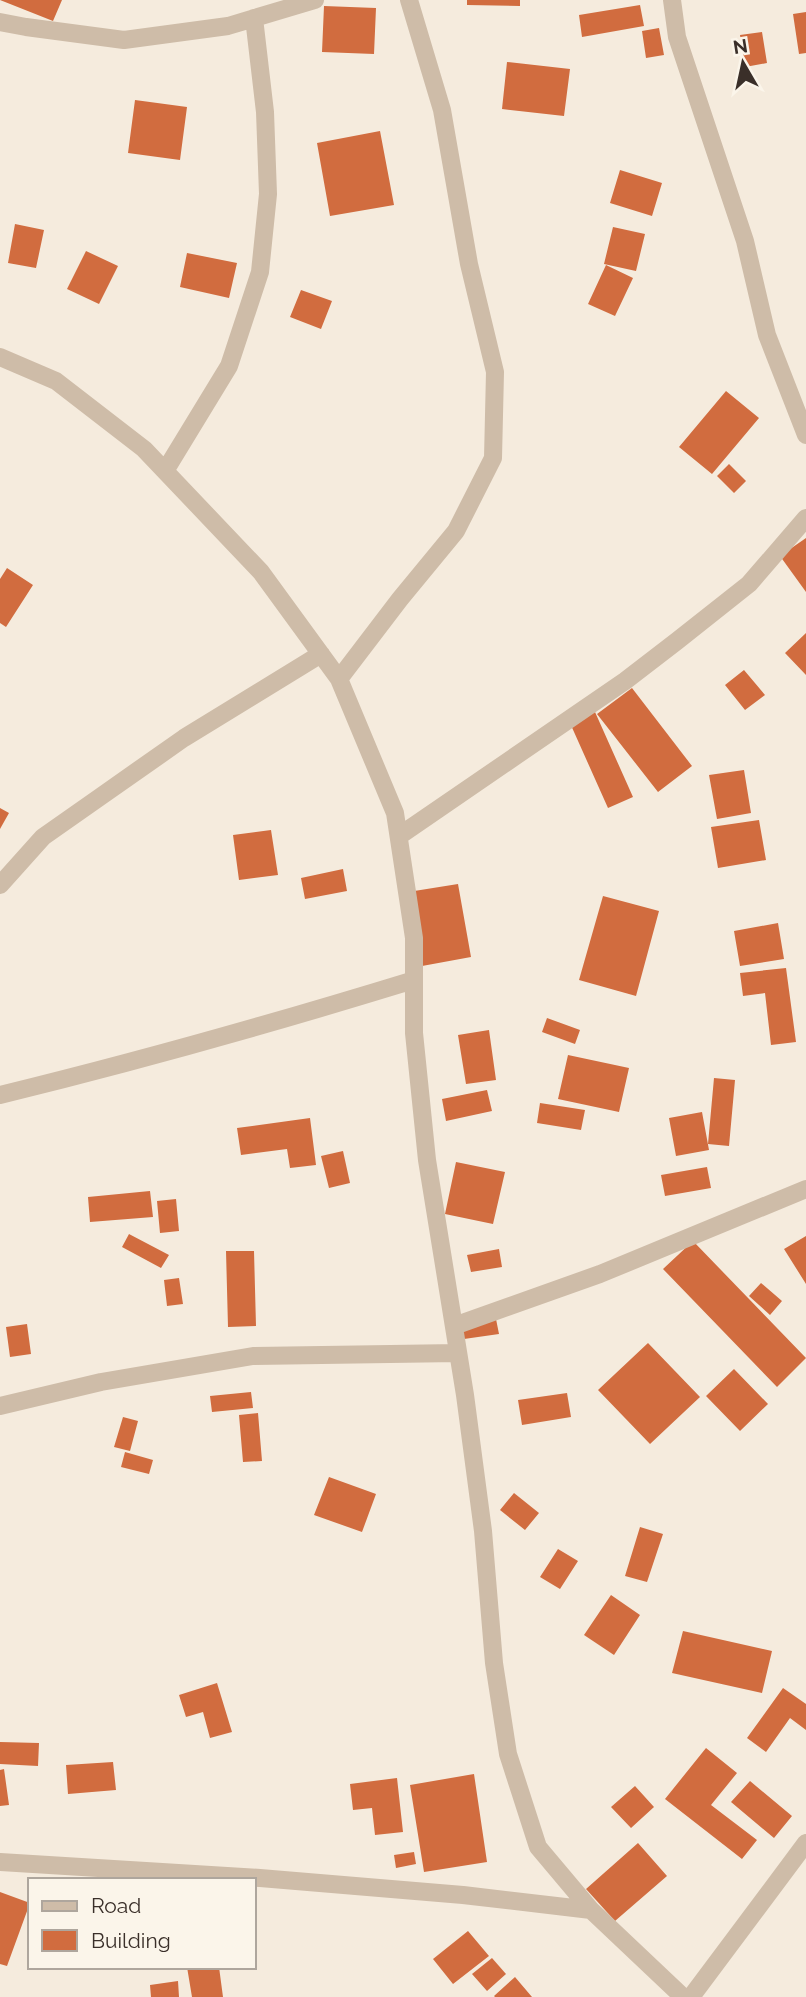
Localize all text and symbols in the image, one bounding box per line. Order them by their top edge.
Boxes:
north arrow [708,28,778,98]
text: N [731,34,749,58]
legend [28,1878,256,1969]
text: Road [91,1893,141,1918]
text: Building [91,1928,171,1953]

